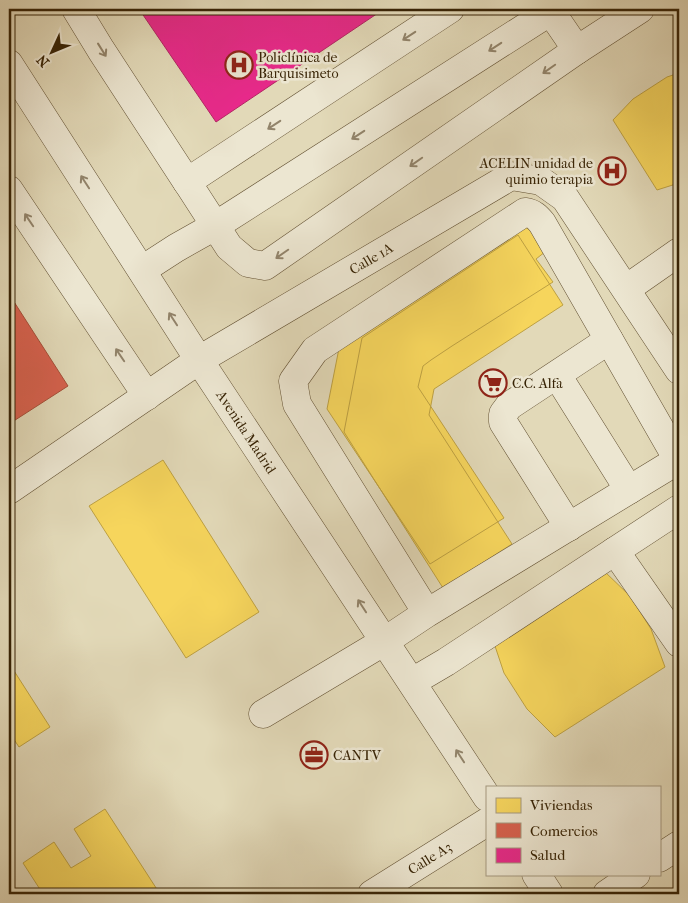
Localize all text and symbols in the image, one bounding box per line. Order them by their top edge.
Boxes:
north arrow [28,28,78,78]
one-way arrow [403,31,417,41]
one-way arrow [489,42,503,52]
one-way arrow [97,43,107,57]
place label: Policlínica de Barquisimeto [258,49,339,82]
hospital icon: Policlínica de Barquisimeto [224,50,254,80]
text: N [33,51,53,70]
one-way arrow [543,64,557,74]
one-way arrow [267,120,281,130]
one-way arrow [352,130,366,140]
place label: ACELIN unidad de quimio terapia [478,155,594,188]
hospital icon: ACELIN unidad de quimio terapia [597,156,627,186]
one-way arrow [409,157,423,167]
one-way arrow [80,175,90,189]
one-way arrow [24,214,34,228]
street label: Calle 1A [347,239,397,278]
one-way arrow [275,249,289,259]
one-way arrow [168,312,178,326]
one-way arrow [115,349,125,363]
supermarket icon: C.C. Alfa [478,368,508,398]
place label: C.C. Alfa [512,375,563,392]
street label: Avenida Madrid [212,387,280,478]
one-way arrow [357,599,367,613]
office icon: CANTV [299,740,329,770]
place label: CANTV [333,747,382,764]
one-way arrow [455,750,465,764]
legend [486,786,660,876]
text: Viviendas [529,796,593,814]
text: Comercios [530,822,598,840]
street label: Calle A3 [405,838,455,878]
text: Salud [530,846,566,864]

